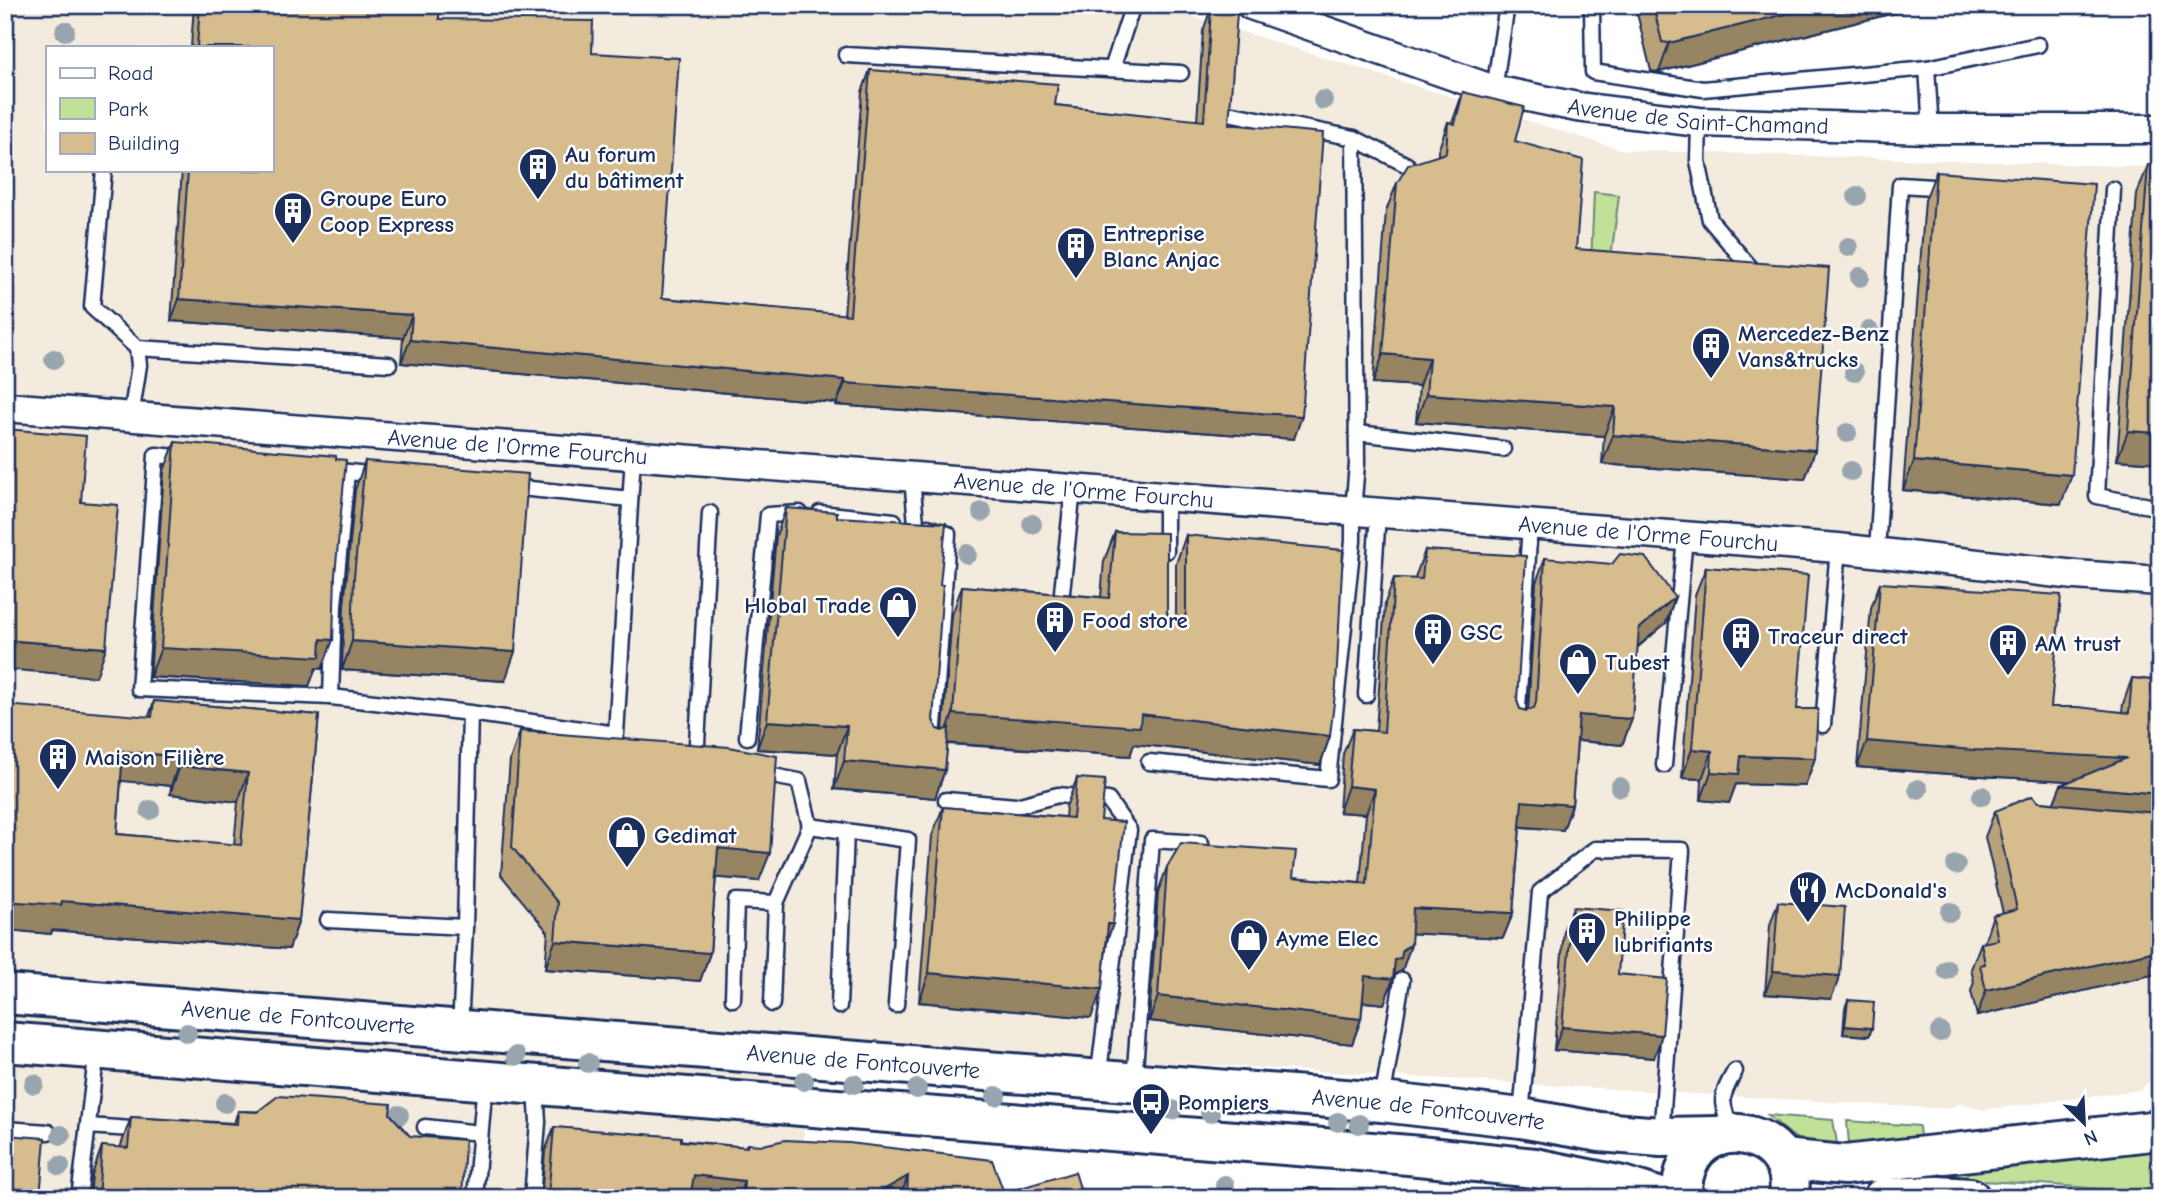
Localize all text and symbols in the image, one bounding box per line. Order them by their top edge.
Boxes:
legend [46,46,273,172]
text: Road [108,61,153,85]
street label: Avenue de Saint-Chamand [1565,92,1829,140]
text: Park [108,97,148,121]
text: Building [108,131,180,155]
place label: Au forum du bâtiment [565,141,684,194]
building icon: Au forum du bâtiment [517,146,559,201]
place label: Groupe Euro Coop Express [320,185,454,238]
building icon: Groupe Euro Coop Express [272,190,314,245]
place label: Entreprise Blanc Anjac [1103,220,1220,273]
building icon: Entreprise Blanc Anjac [1055,225,1097,280]
place label: Mercedez-Benz Vans&trucks [1738,320,1889,373]
building icon: Mercedez-Benz Vans&trucks [1690,325,1732,380]
street label: Avenue de l'Orme Fourchu [387,423,648,470]
street label: Avenue de l'Orme Fourchu [953,467,1215,514]
street label: Avenue de l'Orme Fourchu [1517,510,1779,557]
shop icon: Hlobal Trade [877,584,919,639]
place label: Hlobal Trade [744,592,871,619]
building icon: Food store [1034,599,1076,654]
place label: Food store [1082,607,1188,634]
building icon: GSC [1412,611,1454,666]
building icon: Traceur direct [1720,615,1762,670]
place label: GSC [1460,619,1503,646]
building icon: AM trust [1987,622,2029,677]
place label: Traceur direct [1768,623,1908,650]
place label: AM trust [2035,630,2121,657]
shop icon: Tubest [1557,641,1599,696]
place label: Tubest [1605,649,1670,676]
building icon: Maison Filière [37,736,79,791]
place label: Maison Filière [85,744,224,771]
shop icon: Gedimat [606,814,648,869]
place label: Gedimat [654,822,737,849]
restaurant icon: McDonald's [1787,869,1829,924]
place label: McDonald's [1835,877,1947,904]
place label: Philippe lubrifiants [1614,905,1713,958]
building icon: Philippe lubrifiants [1566,910,1608,965]
shop icon: Ayme Elec [1228,917,1270,972]
place label: Ayme Elec [1276,925,1378,952]
street label: Avenue de Fontcouverte [180,995,416,1040]
street label: Avenue de Fontcouverte [745,1039,981,1084]
bus stop icon: Pompiers [1130,1081,1172,1136]
street label: Avenue de Fontcouverte [1311,1084,1547,1136]
north arrow [2050,1088,2120,1158]
place label: Pompiers [1178,1089,1269,1116]
text: N [2080,1125,2101,1150]

